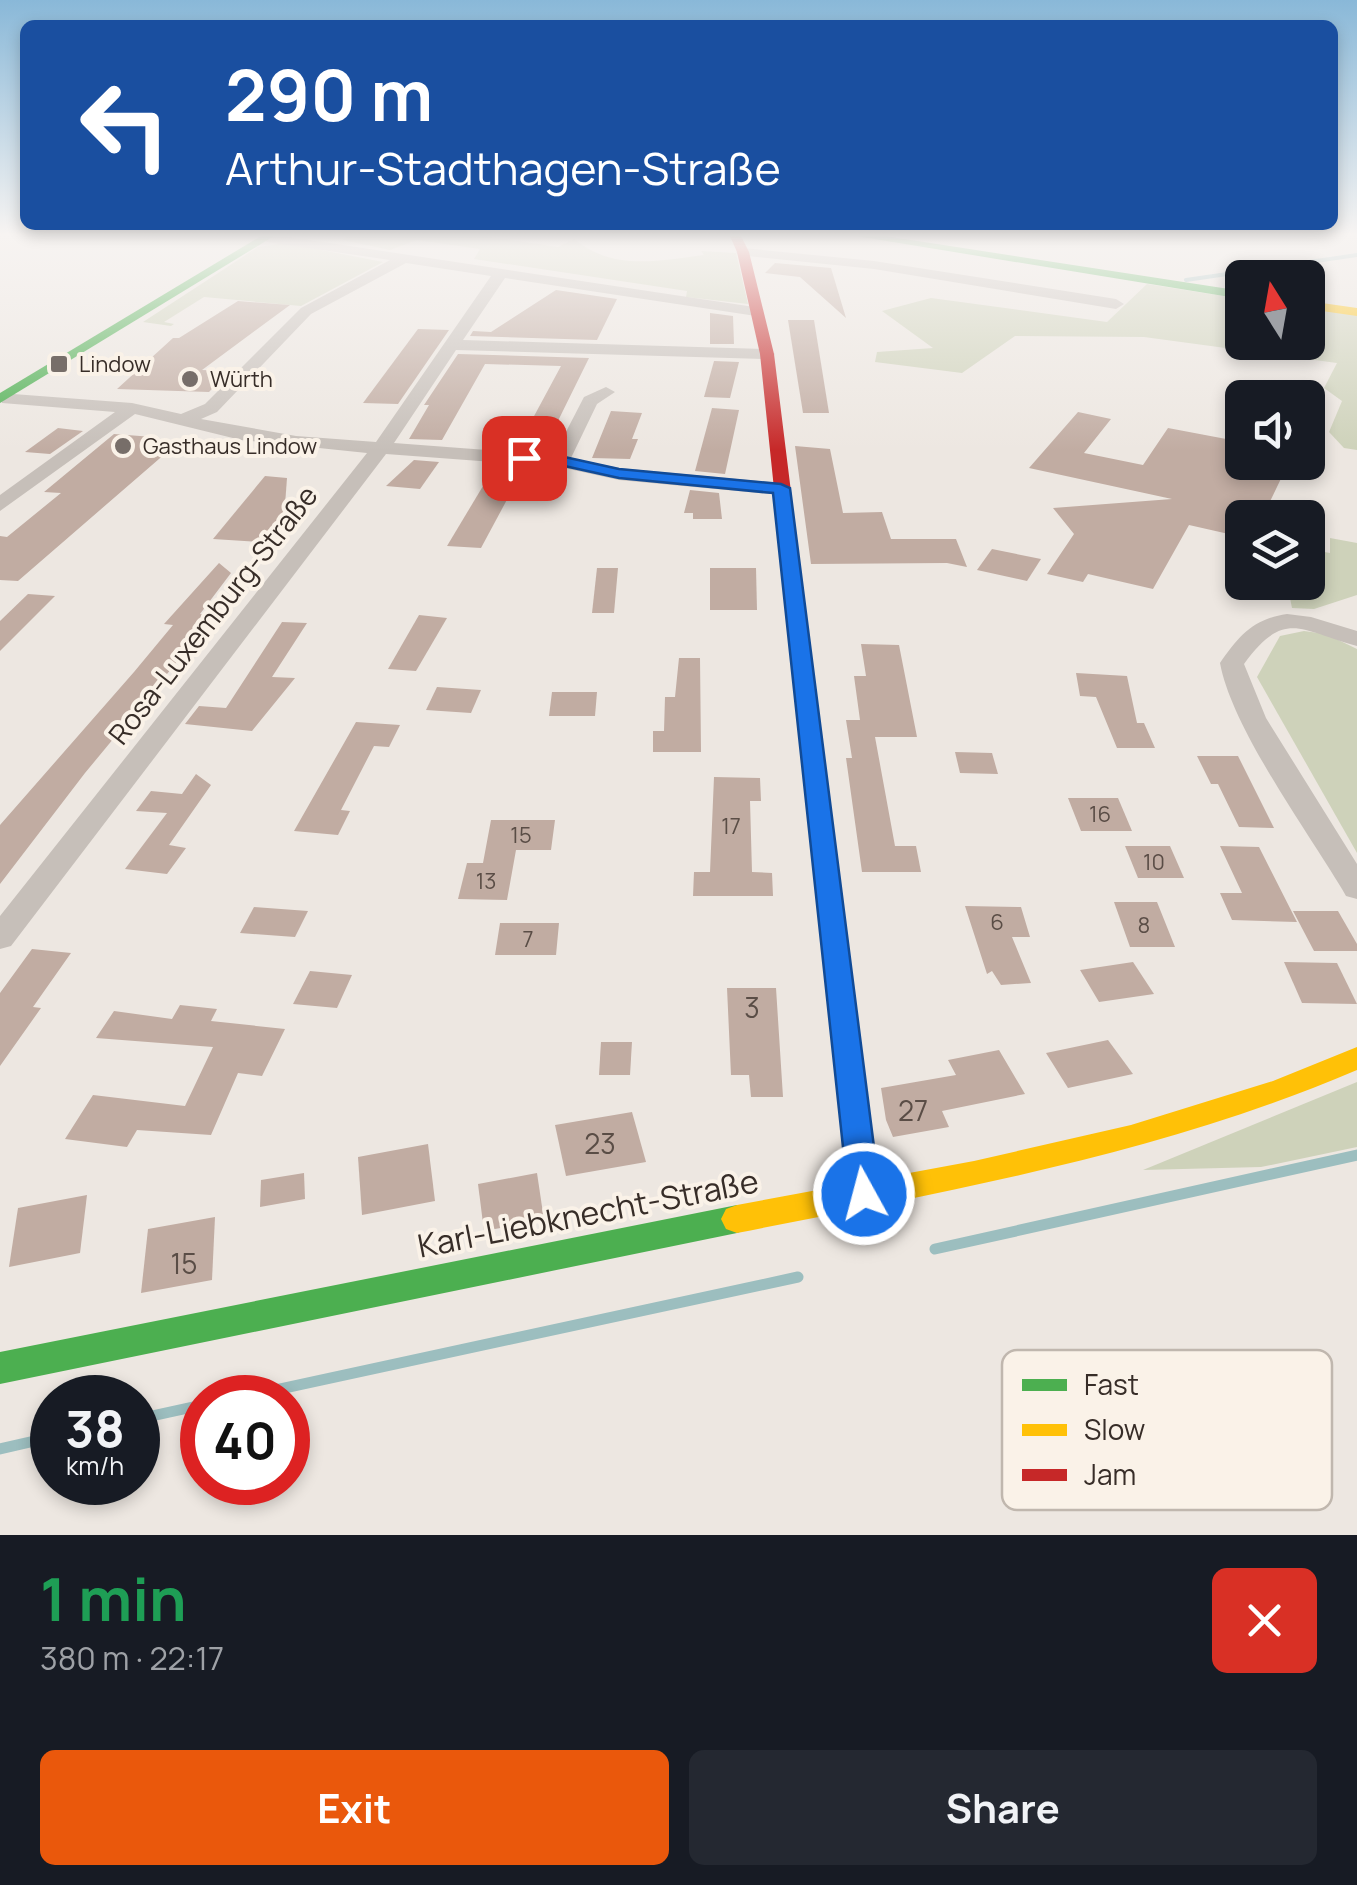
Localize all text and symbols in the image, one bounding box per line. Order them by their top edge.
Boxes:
text: 290 m [225,46,433,142]
icon: left [60,60,190,190]
text: Arthur-Stadthagen-Straße [225,137,781,199]
north arrow [1225,260,1325,360]
map controls [1225,260,1325,600]
place label: Lindow [79,349,151,379]
marker: Lindow [48,353,70,375]
place label: Würth [210,364,273,394]
marker: Würth [179,368,201,390]
button: sound [1225,380,1325,480]
pin [482,416,567,501]
place label: Gasthaus Lindow [143,431,317,461]
icon: arrive [497,431,552,486]
marker: Gasthaus Lindow [112,435,134,457]
street label: Rosa-Luxemburg-Straße [99,477,325,752]
button: layers [1225,500,1325,600]
house number: 16 [1089,799,1111,829]
house number: 17 [721,811,741,841]
house number: 15 [510,820,532,850]
house number: 10 [1143,847,1165,877]
house number: 13 [476,866,496,896]
house number: 6 [990,907,1004,937]
house number: 8 [1138,910,1150,940]
house number: 7 [522,924,534,954]
house number: 3 [744,988,760,1026]
house number: 27 [898,1091,928,1129]
house number: 23 [584,1124,616,1162]
position arrow [812,1142,916,1246]
street label: Karl-Liebknecht-Straße [414,1158,762,1268]
house number: 15 [170,1244,198,1282]
legend [1002,1350,1332,1510]
text: Fast [1084,1365,1139,1403]
speed limit sign: 40 [180,1375,310,1505]
text: 38 [65,1394,125,1462]
text: Slow [1084,1410,1145,1448]
text: km/h [66,1448,124,1483]
text: Jam [1084,1455,1136,1493]
text: 1 min [40,1557,187,1639]
button: close [1212,1568,1317,1673]
text: 380 m · 22:17 [40,1636,224,1680]
button: Exit [40,1750,669,1865]
button: Share [689,1750,1317,1865]

